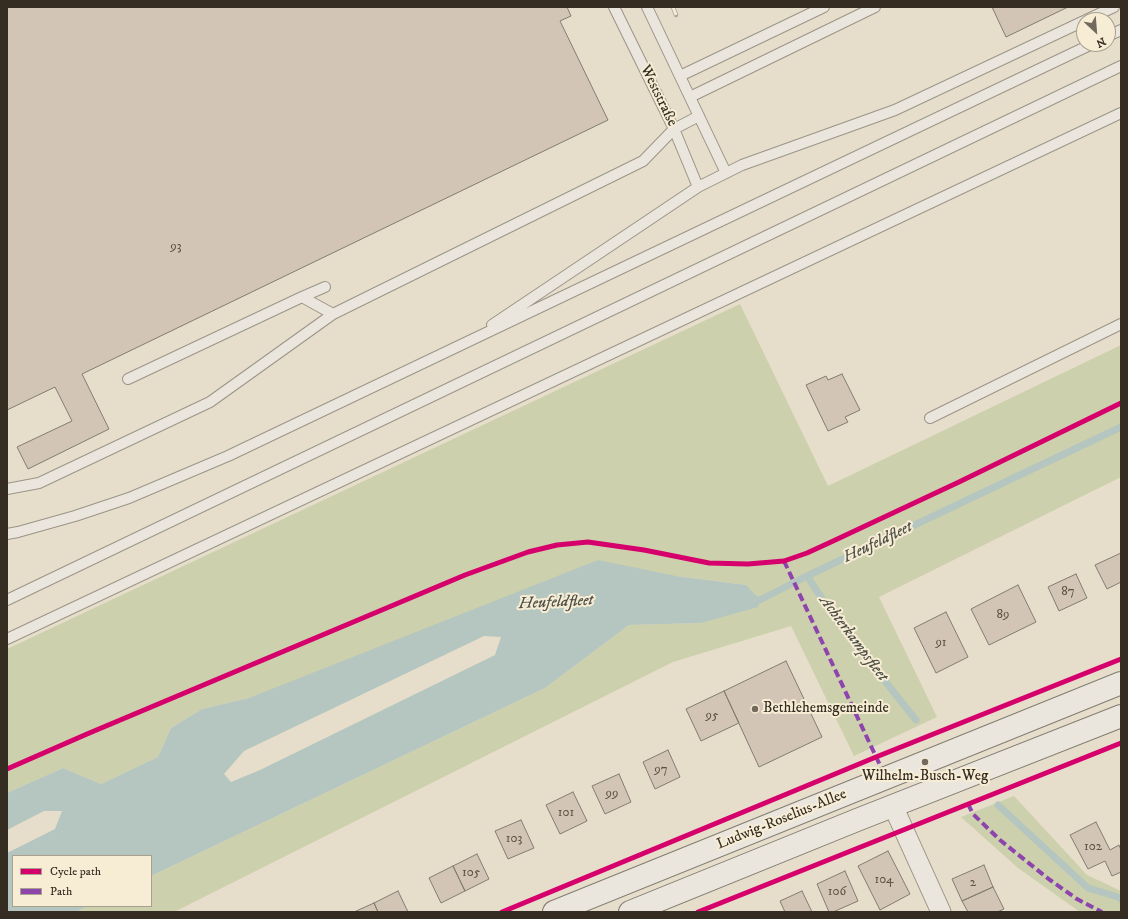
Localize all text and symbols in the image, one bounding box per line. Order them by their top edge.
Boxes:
north arrow [1076,12,1116,52]
text: N [1094,34,1108,50]
street label: Weststraße [635,62,681,130]
house number: 93 [170,239,182,255]
water label: Heufeldfleet [840,518,916,568]
house number: 87 [1061,584,1075,600]
water label: Heufeldfleet [518,591,594,615]
water label: Achterkampsfleet [815,592,891,686]
house number: 89 [997,607,1009,623]
house number: 91 [935,635,947,651]
place label: Bethlehemsgemeinde [763,700,889,718]
marker: Bethlehemsgemeinde [750,704,760,714]
house number: 95 [706,708,718,724]
marker: Wilhelm-Busch-Weg [920,757,930,767]
house number: 97 [654,762,668,778]
place label: Wilhelm-Busch-Weg [862,768,988,786]
house number: 99 [606,786,618,802]
street label: Ludwig-Roselius-Allee [714,786,850,854]
house number: 101 [558,805,574,821]
house number: 103 [506,831,522,847]
house number: 102 [1084,839,1102,855]
legend [12,855,152,907]
text: Cycle path [50,864,101,879]
house number: 105 [462,865,480,881]
house number: 104 [874,872,894,888]
house number: 2 [970,875,976,891]
text: Path [50,884,72,899]
house number: 106 [828,884,846,900]

